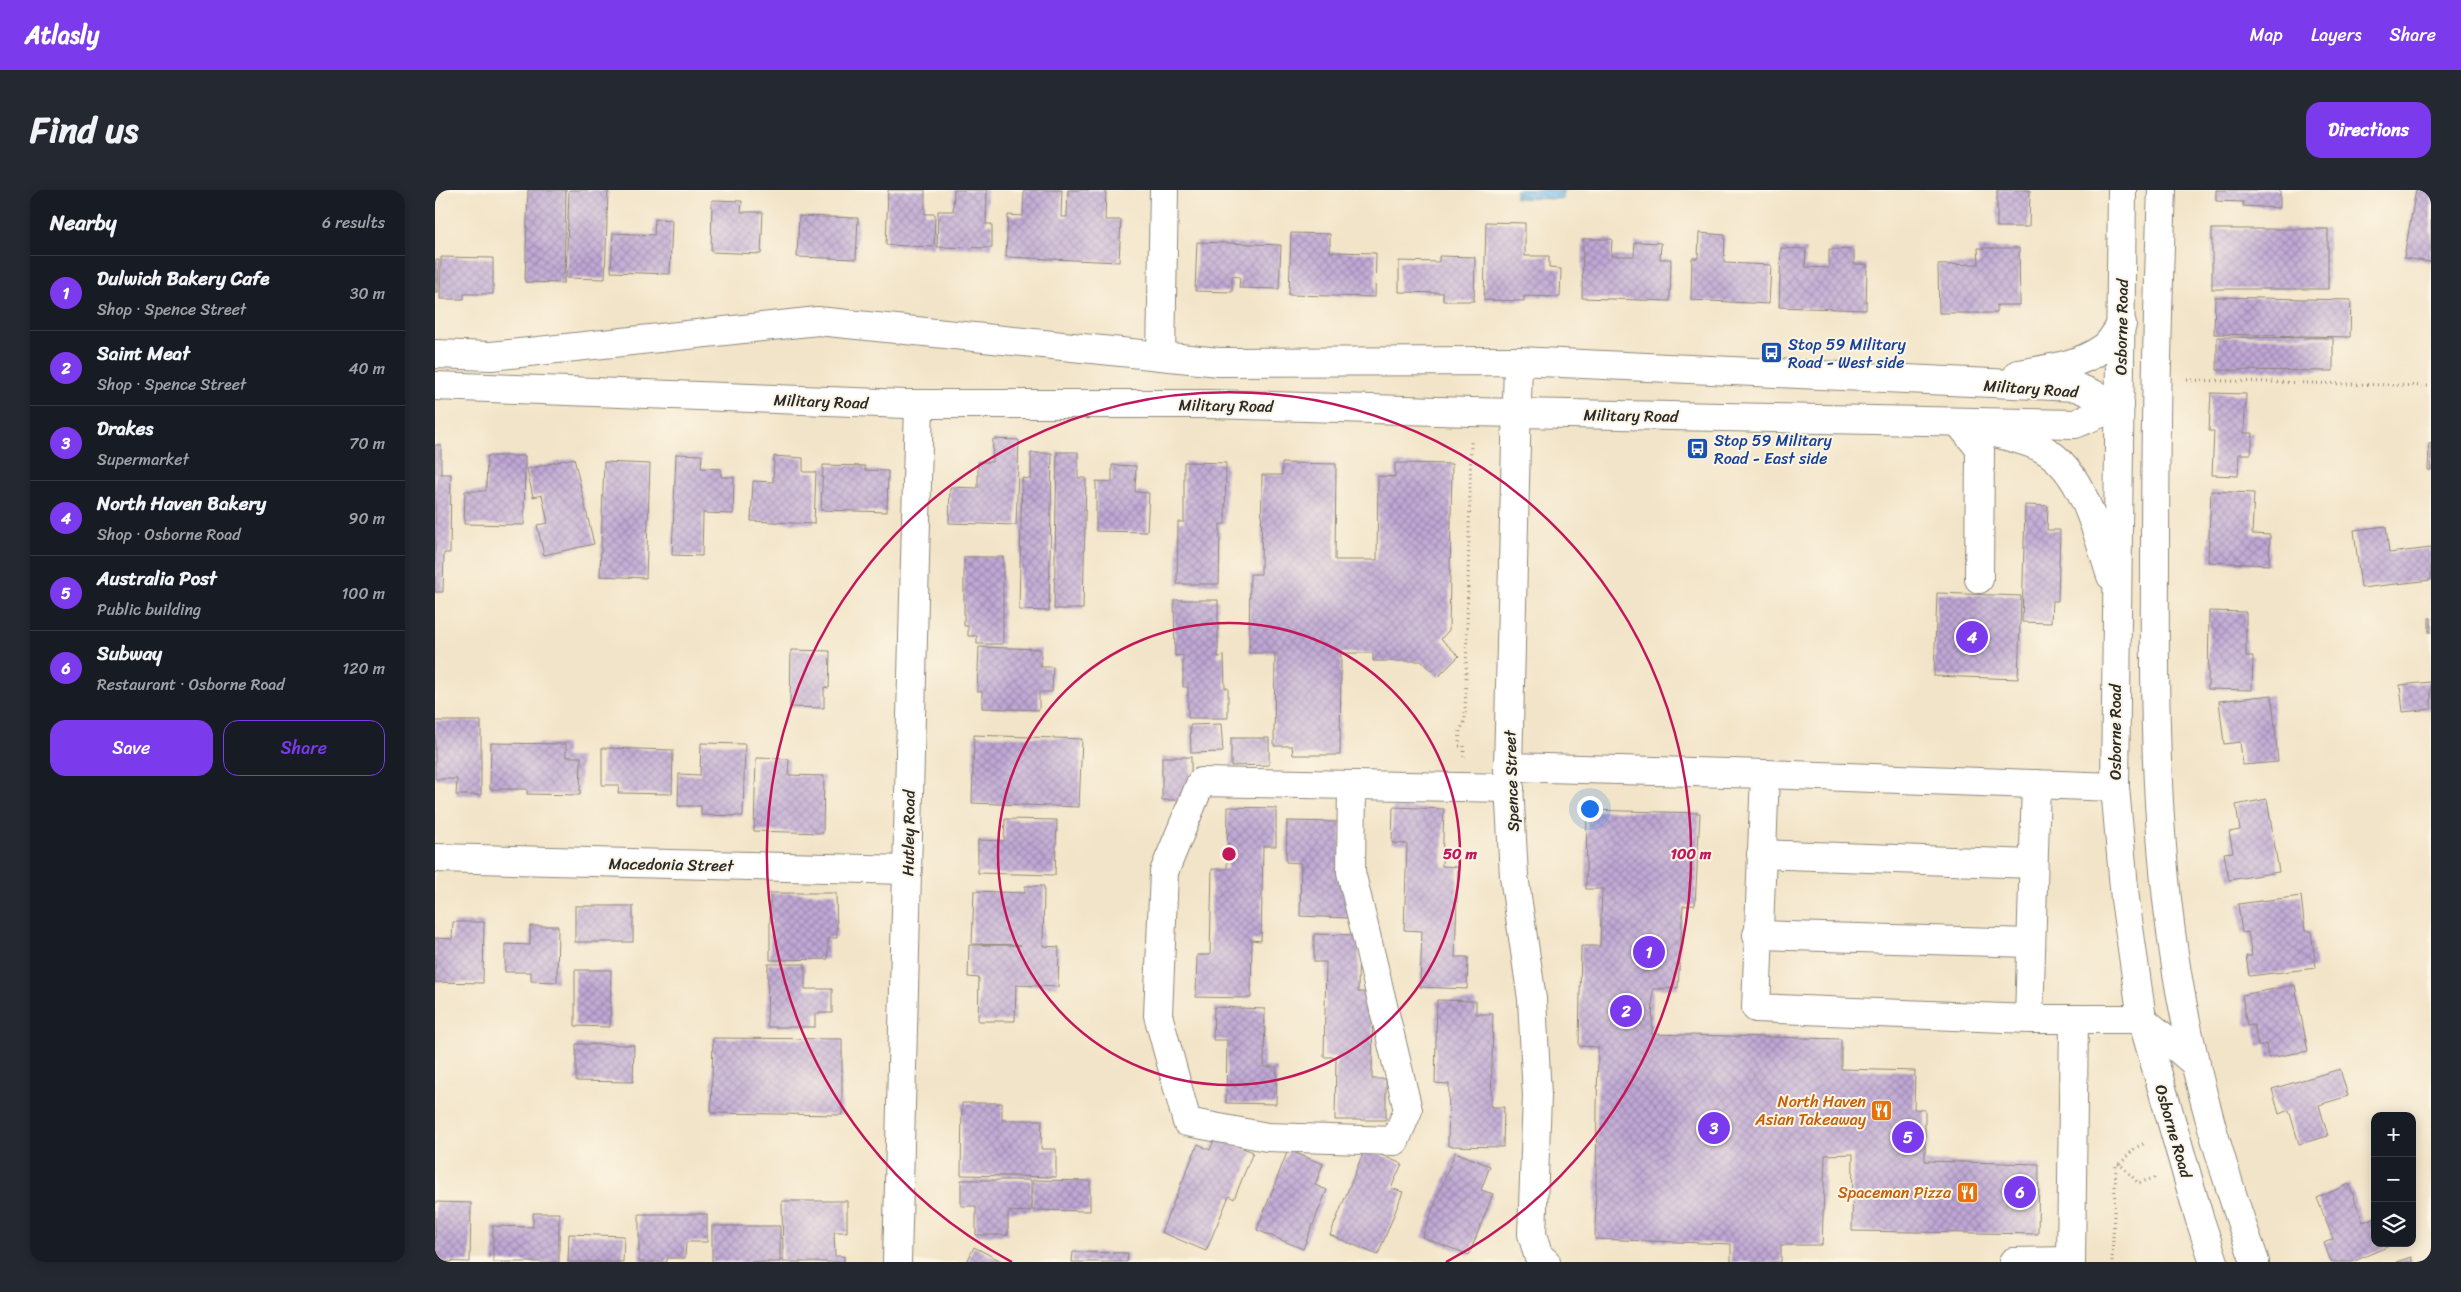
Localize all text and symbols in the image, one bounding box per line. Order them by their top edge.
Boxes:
text: Atlasly [25,14,99,56]
text: Map [2250,19,2283,51]
text: Layers [2311,19,2362,51]
text: Share [2390,19,2436,51]
text: Find us [30,99,138,161]
button: Directions [2306,102,2431,158]
text: Nearby [50,204,116,242]
text: 6 results [322,208,385,237]
text: Dulwich Bakery Cafe [97,262,269,295]
street label: Osborne Road [2106,277,2137,375]
text: 1 [63,279,69,308]
text: 30 m [350,279,385,308]
text: Shop · Spence Street [97,295,246,324]
place label: Stop 59 Military Road - West side [1788,330,1907,377]
text: Saint Meat [97,337,190,370]
bus stop icon: Stop 59 Military Road - West side [1760,341,1784,365]
text: 2 [61,354,71,383]
text: 40 m [348,354,385,383]
text: Shop · Spence Street [97,370,246,399]
street label: Military Road [1983,371,2081,406]
street label: Military Road [773,385,870,418]
street label: Military Road [1178,390,1275,421]
street label: Military Road [1583,400,1680,431]
text: Drakes [97,412,153,445]
place label: Stop 59 Military Road - East side [1714,426,1833,473]
text: 3 [62,429,70,458]
text: 70 m [349,429,385,458]
bus stop icon: Stop 59 Military Road - East side [1686,437,1710,461]
text: Supermarket [97,445,189,474]
text: North Haven Bakery [97,487,266,520]
text: 4 [61,504,71,533]
text: 90 m [349,504,385,533]
text: Shop · Osborne Road [97,520,241,549]
text: Australia Post [97,562,217,595]
text: 5 [61,579,71,608]
text: 100 m [341,579,385,608]
text: Public building [97,595,201,624]
pin: 4 [1956,618,1988,656]
text: Subway [97,637,162,670]
text: 6 [61,654,71,683]
text: 120 m [342,654,385,683]
text: Restaurant · Osborne Road [97,670,285,699]
street label: Osborne Road [2101,682,2130,780]
button: Save [50,720,213,776]
button: Share [223,720,385,776]
street label: Spence Street [1495,729,1528,832]
street label: Hutley Road [893,788,924,876]
your location [1577,796,1603,822]
text: 50 m [1443,841,1478,867]
text: 100 m [1671,841,1712,867]
centre of rings [1220,845,1238,863]
street label: Macedonia Street [608,849,734,880]
pin: 1 [1633,933,1665,971]
pin: 2 [1610,992,1642,1030]
street label: Osborne Road [2146,1081,2201,1183]
place label: North Haven Asian Takeaway [1754,1087,1867,1134]
restaurant icon: North Haven Asian Takeaway [1870,1098,1894,1122]
pin: 3 [1698,1109,1730,1147]
map controls [2371,1112,2416,1247]
button: + [2371,1112,2416,1157]
pin: 5 [1892,1118,1924,1156]
button: − [2371,1157,2416,1202]
pin: 6 [2004,1173,2036,1211]
place label: Spaceman Pizza [1838,1178,1952,1207]
restaurant icon: Spaceman Pizza [1955,1180,1979,1204]
button: layers [2371,1202,2416,1247]

